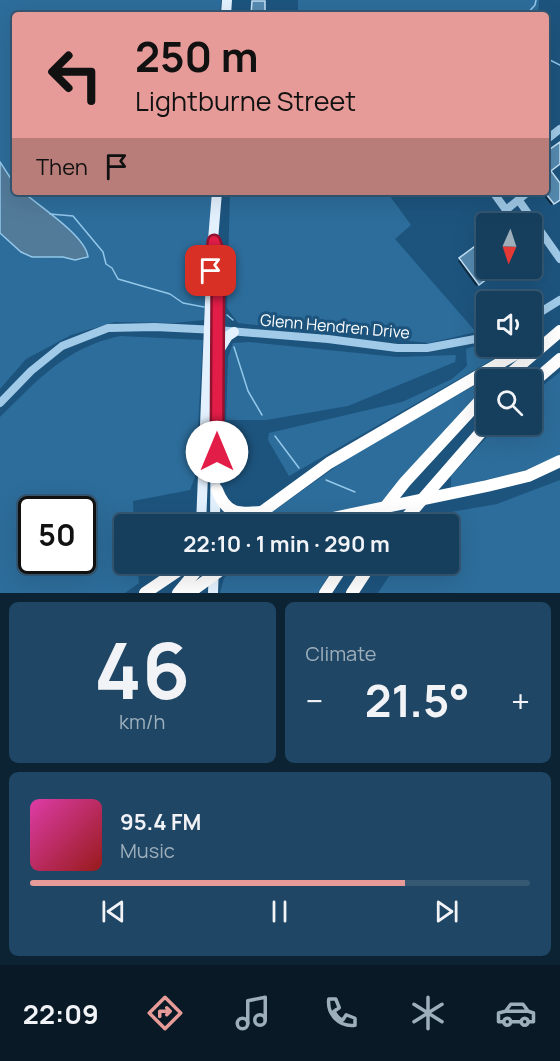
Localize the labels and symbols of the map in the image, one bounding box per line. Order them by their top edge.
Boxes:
north arrow [476,213,542,279]
pin [185,245,236,296]
street label: Glenn Hendren Drive [259,308,411,344]
position arrow [185,420,249,484]
speed limit sign: 50 [18,496,96,574]

